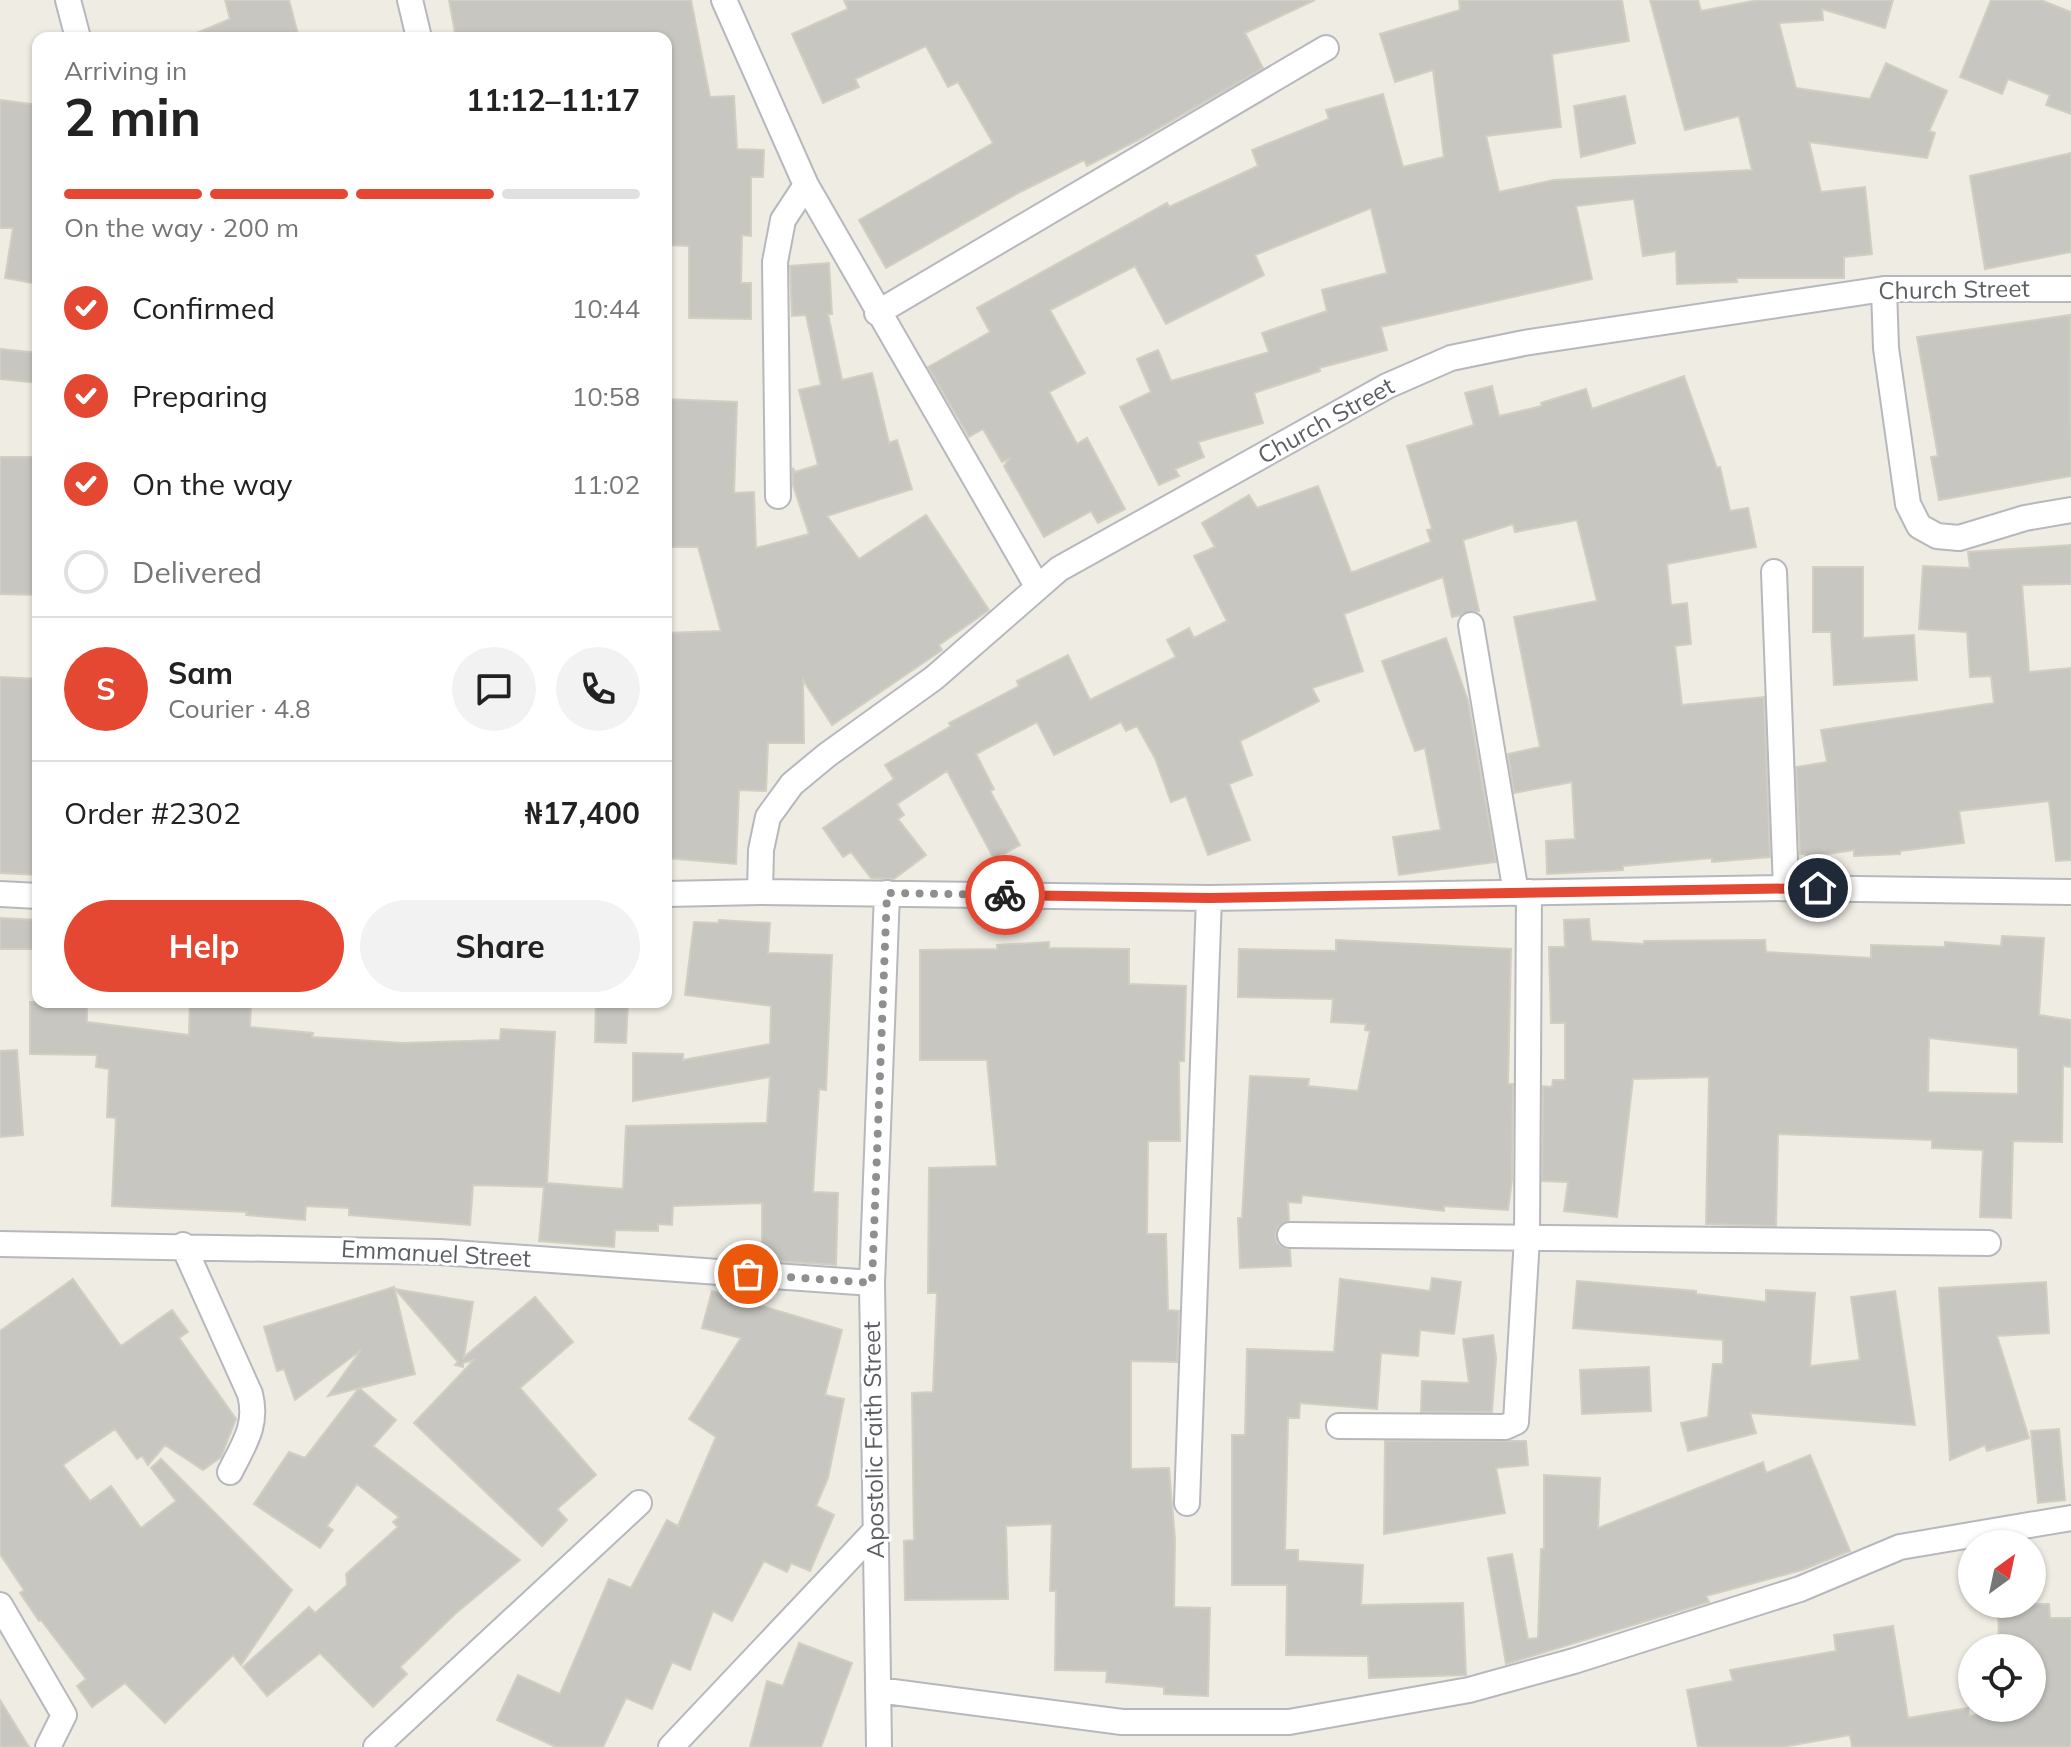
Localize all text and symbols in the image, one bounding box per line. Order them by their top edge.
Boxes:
text: Arriving in [64,54,187,87]
text: 11:12–11:17 [466,81,640,119]
text: 2 min [64,84,201,149]
text: On the way · 200 m [64,211,299,244]
street label: Church Street [1878,273,2030,305]
icon: check [64,286,108,330]
text: Confirmed [132,289,275,327]
text: 10:44 [572,292,640,325]
street label: Church Street [1252,370,1399,470]
icon: check [64,374,108,418]
text: Preparing [132,377,268,415]
text: 10:58 [572,380,640,413]
icon: check [64,462,108,506]
text: On the way [132,465,292,503]
text: 11:02 [572,468,640,501]
text: Delivered [132,553,262,591]
button: chat [452,647,536,731]
button: phone [556,647,640,731]
text: Sam [168,654,233,692]
text: S [96,670,116,708]
text: Courier · 4.8 [168,692,311,725]
text: Order #2302 [64,794,241,832]
text: ₦17,400 [525,794,640,832]
pin [1784,854,1852,922]
courier [965,855,1045,935]
icon: home [1796,866,1840,910]
icon: bike [983,873,1027,917]
button: Help [64,900,344,992]
button: Share [360,900,640,992]
street label: Emmanuel Street [340,1233,532,1273]
pin [714,1240,782,1308]
icon: bag [726,1252,770,1296]
street label: Apostolic Faith Street [856,1321,890,1559]
north arrow [1958,1530,2046,1618]
map controls [1958,1530,2046,1722]
button: locate [1958,1634,2046,1722]

